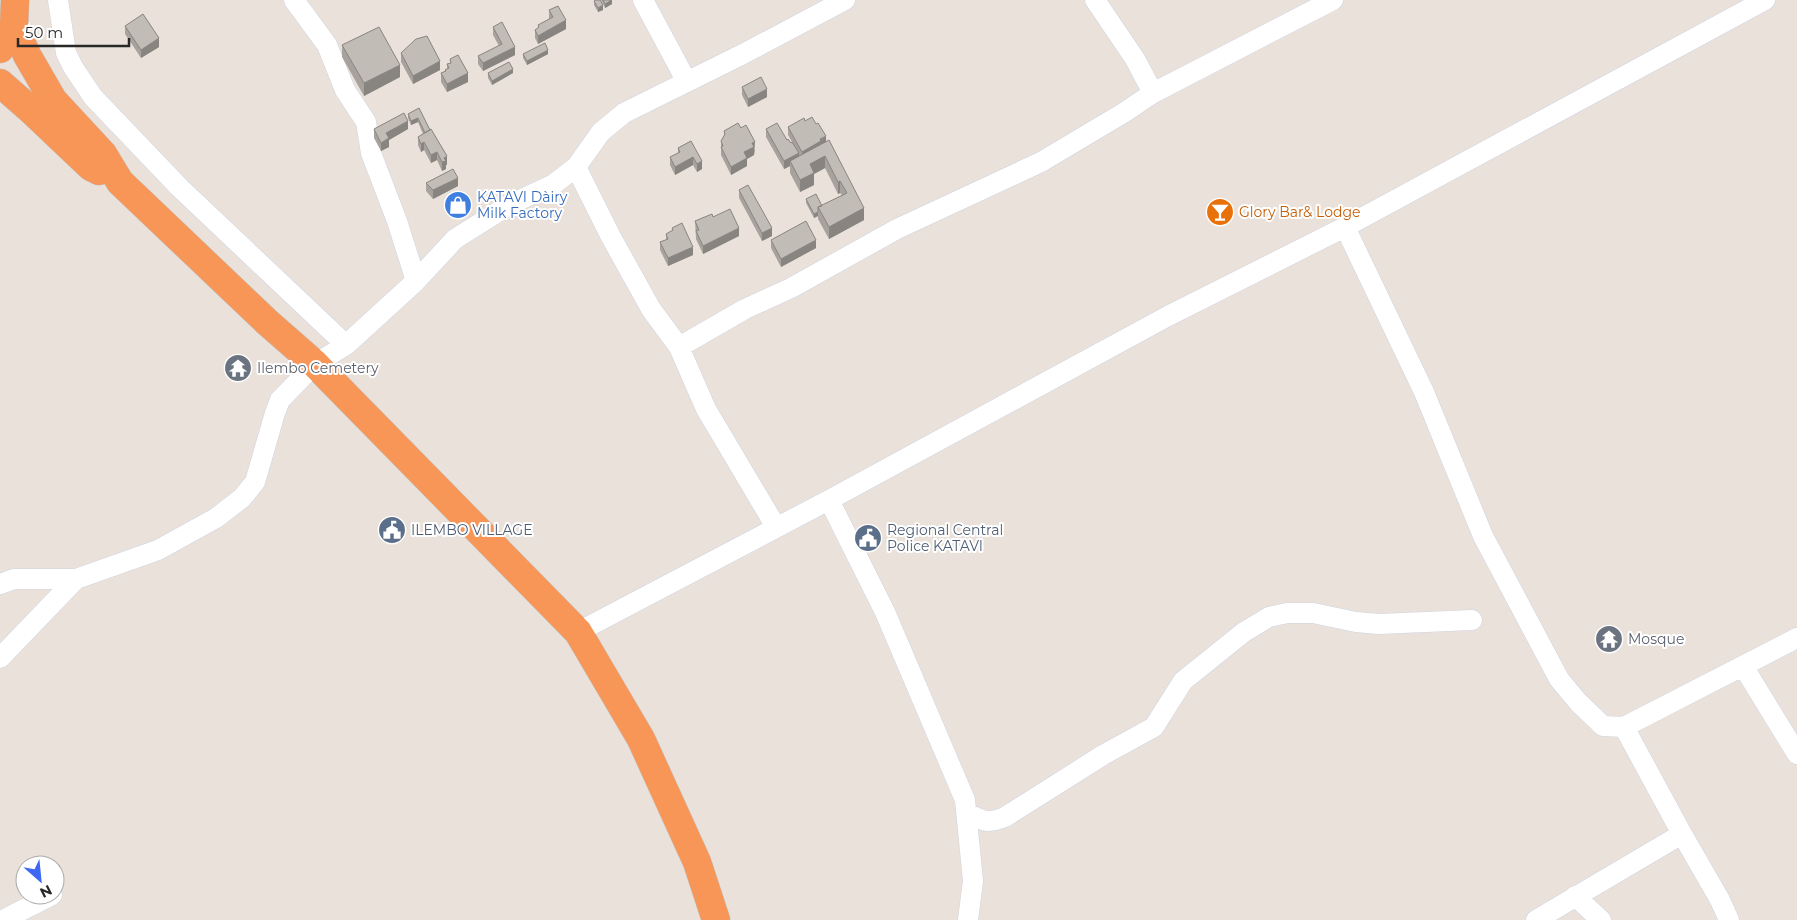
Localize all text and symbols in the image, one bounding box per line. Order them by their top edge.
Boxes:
scale bar [18,15,129,47]
text: 50 m [25,23,63,42]
place label: KATAVI Dàiry Milk Factory [477,188,568,222]
shop icon: KATAVI Dàiry Milk Factory [443,190,473,220]
bar icon: Glory Bar& Lodge [1205,197,1235,227]
place label: Glory Bar& Lodge [1239,203,1361,221]
temple icon: Ilembo Cemetery [223,353,253,383]
place label: Ilembo Cemetery [257,359,379,377]
public building icon: ILEMBO VILLAGE [377,515,407,545]
place label: ILEMBO VILLAGE [411,521,533,539]
place label: Regional Central Police KATAVI [887,521,1003,555]
public building icon: Regional Central Police KATAVI [853,523,883,553]
temple icon: Mosque [1594,624,1624,654]
place label: Mosque [1628,630,1684,648]
north arrow [15,855,65,905]
text: N [37,881,55,902]

